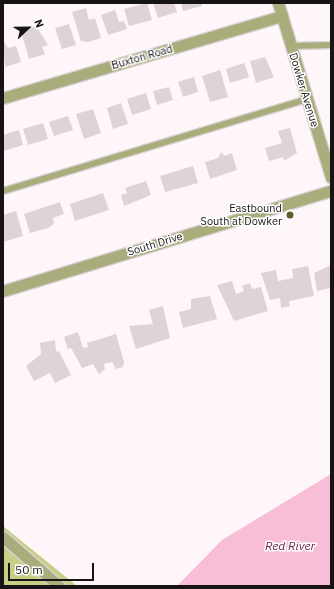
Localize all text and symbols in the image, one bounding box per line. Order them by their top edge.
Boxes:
north arrow [8,8,48,48]
text: N [31,17,47,30]
street label: Buxton Road [110,42,174,72]
street label: Dowker Avenue [286,51,322,129]
place label: Eastbound South at Dowker [201,202,282,228]
marker: Eastbound South at Dowker [285,210,295,220]
street label: South Drive [126,229,184,259]
water label: Red River [265,539,315,553]
scale bar [10,555,96,581]
text: 50 m [15,562,43,577]

